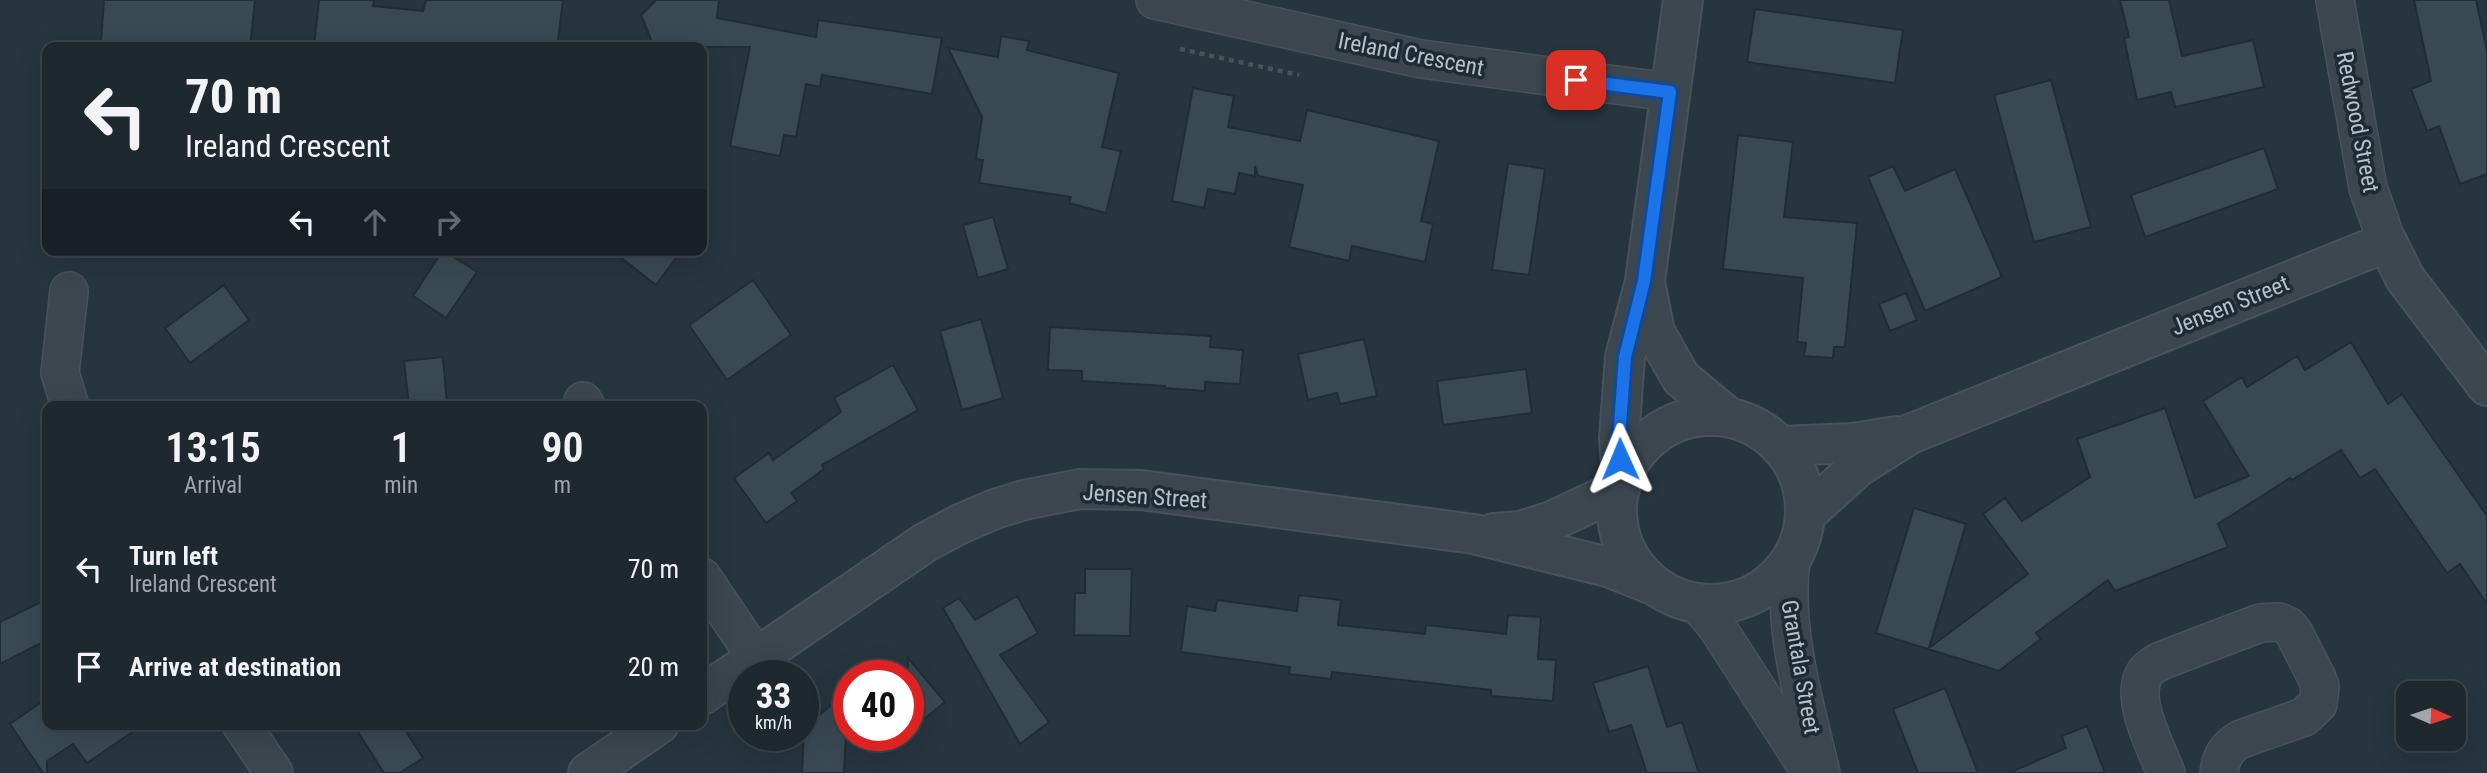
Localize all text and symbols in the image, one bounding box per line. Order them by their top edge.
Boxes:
street label: Ireland Crescent [1336,27,1486,82]
street label: Redwood Street [2331,49,2384,195]
pin [1546,50,1606,110]
icon: arrive [1557,61,1595,99]
text: 70 m [185,68,282,125]
icon: left [70,70,161,161]
text: Ireland Crescent [185,127,391,165]
icon: left [283,203,321,241]
icon: ahead [356,203,394,241]
icon: right [429,203,467,241]
street label: Jensen Street [2167,270,2293,341]
position arrow [1583,422,1657,496]
text: 13:15 [165,423,261,472]
text: 1 [391,423,412,472]
text: 90 [541,423,584,472]
text: Arrival [184,472,242,499]
text: min [384,472,418,499]
text: m [554,472,571,499]
street label: Jensen Street [1082,479,1208,514]
text: Turn left [129,541,218,571]
icon: left [70,550,108,588]
text: 70 m [628,554,679,584]
text: Ireland Crescent [129,571,277,598]
street label: Grantala Street [1775,598,1826,736]
icon: arrive [70,648,108,686]
text: Arrive at destination [129,652,341,682]
text: 20 m [628,652,679,682]
speed limit sign: 40 [833,660,924,751]
text: 33 [756,676,791,717]
north arrow [2396,681,2466,751]
map controls [2396,681,2466,751]
text: km/h [755,712,792,733]

